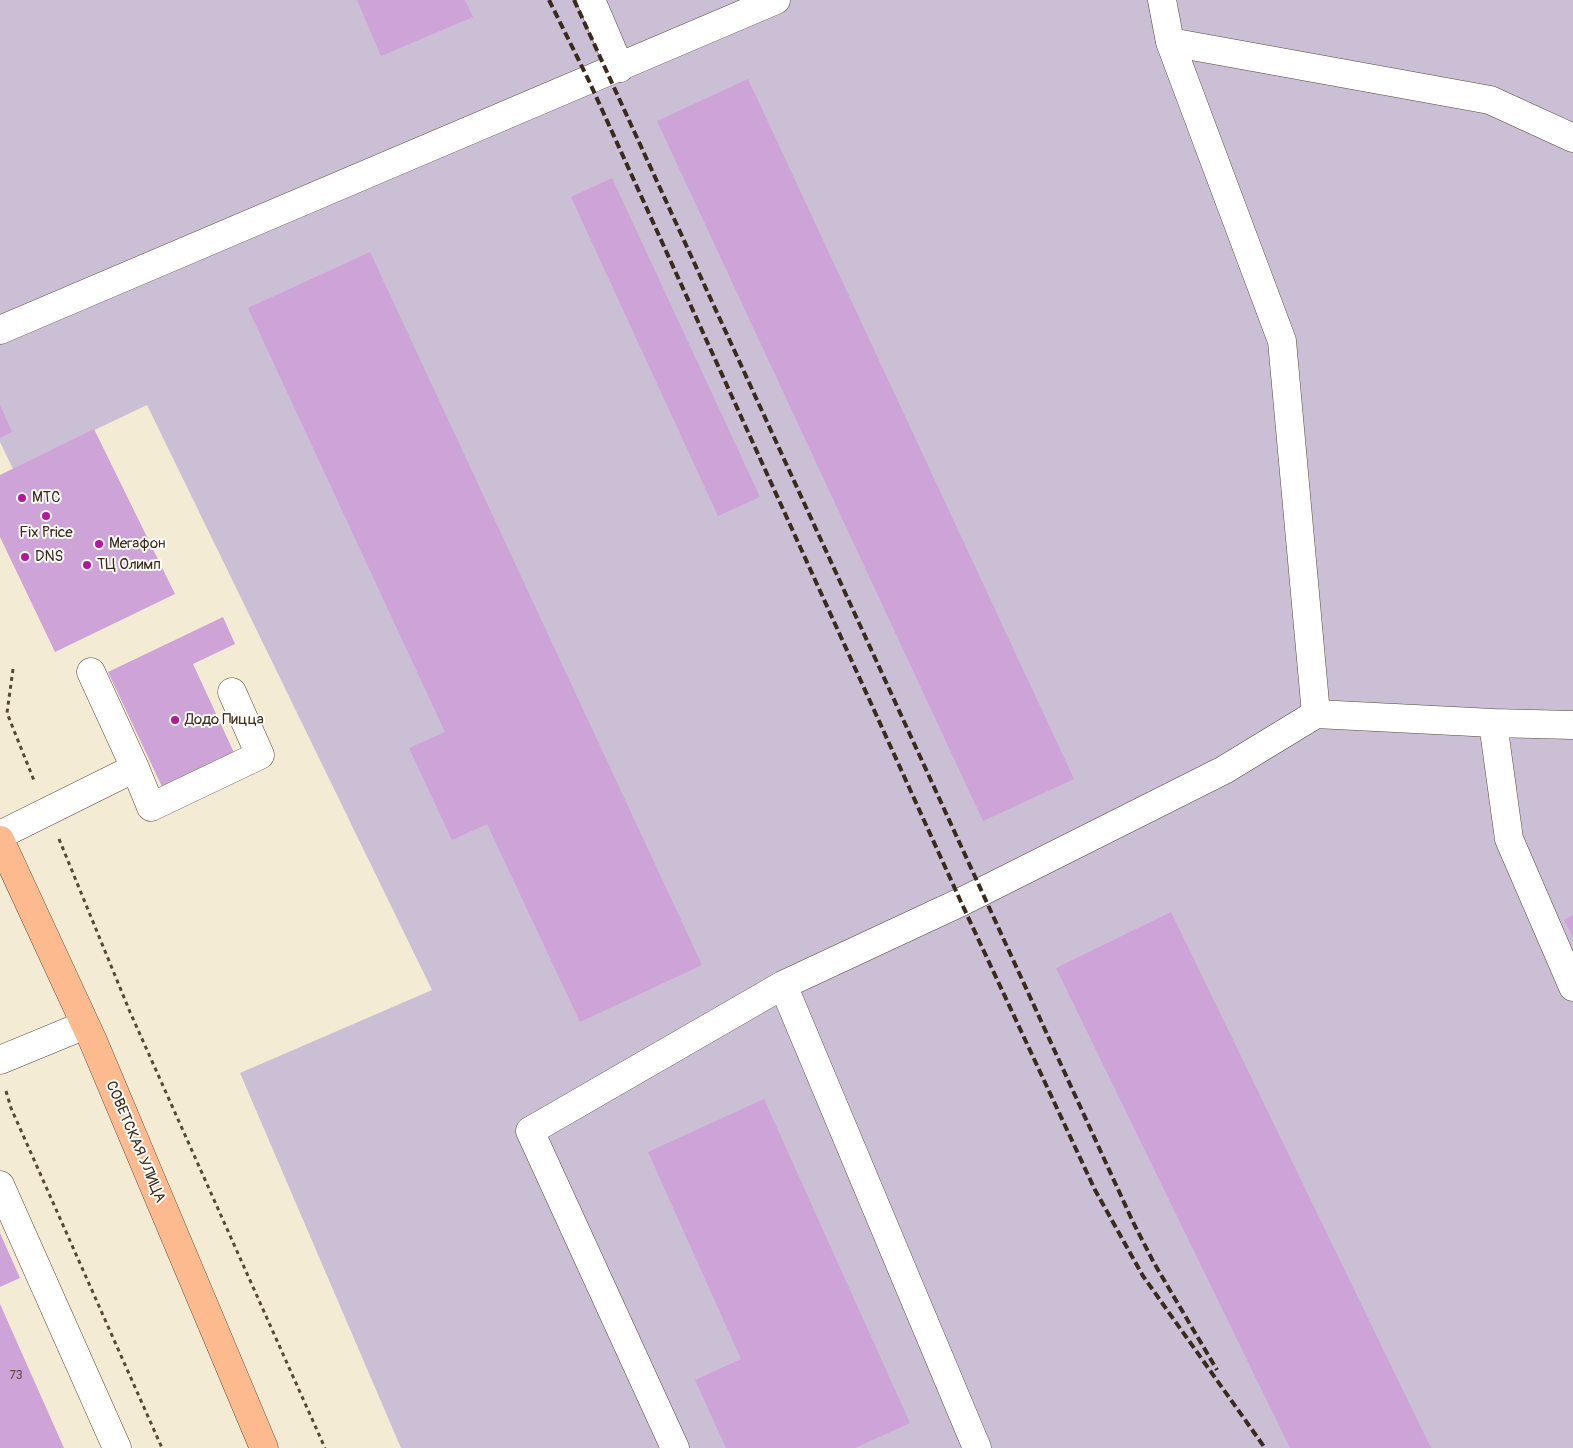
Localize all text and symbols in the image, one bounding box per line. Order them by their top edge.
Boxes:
place label: МТС [32,489,60,507]
marker: МТС [16,492,28,504]
marker: Fix Price [40,510,52,522]
place label: Fix Price [19,524,73,542]
place label: Мегафон [109,535,165,553]
marker: Мегафон [93,538,105,550]
place label: DNS [35,548,63,566]
marker: DNS [19,551,31,563]
place label: ТЦ Олимп [97,556,161,574]
marker: ТЦ Олимп [81,559,93,571]
place label: Додо Пицца [185,711,264,729]
marker: Додо Пицца [169,714,181,726]
street label: СОВЕТСКАЯ УЛИЦА [101,1078,169,1206]
house number: 73 [9,1369,23,1383]

